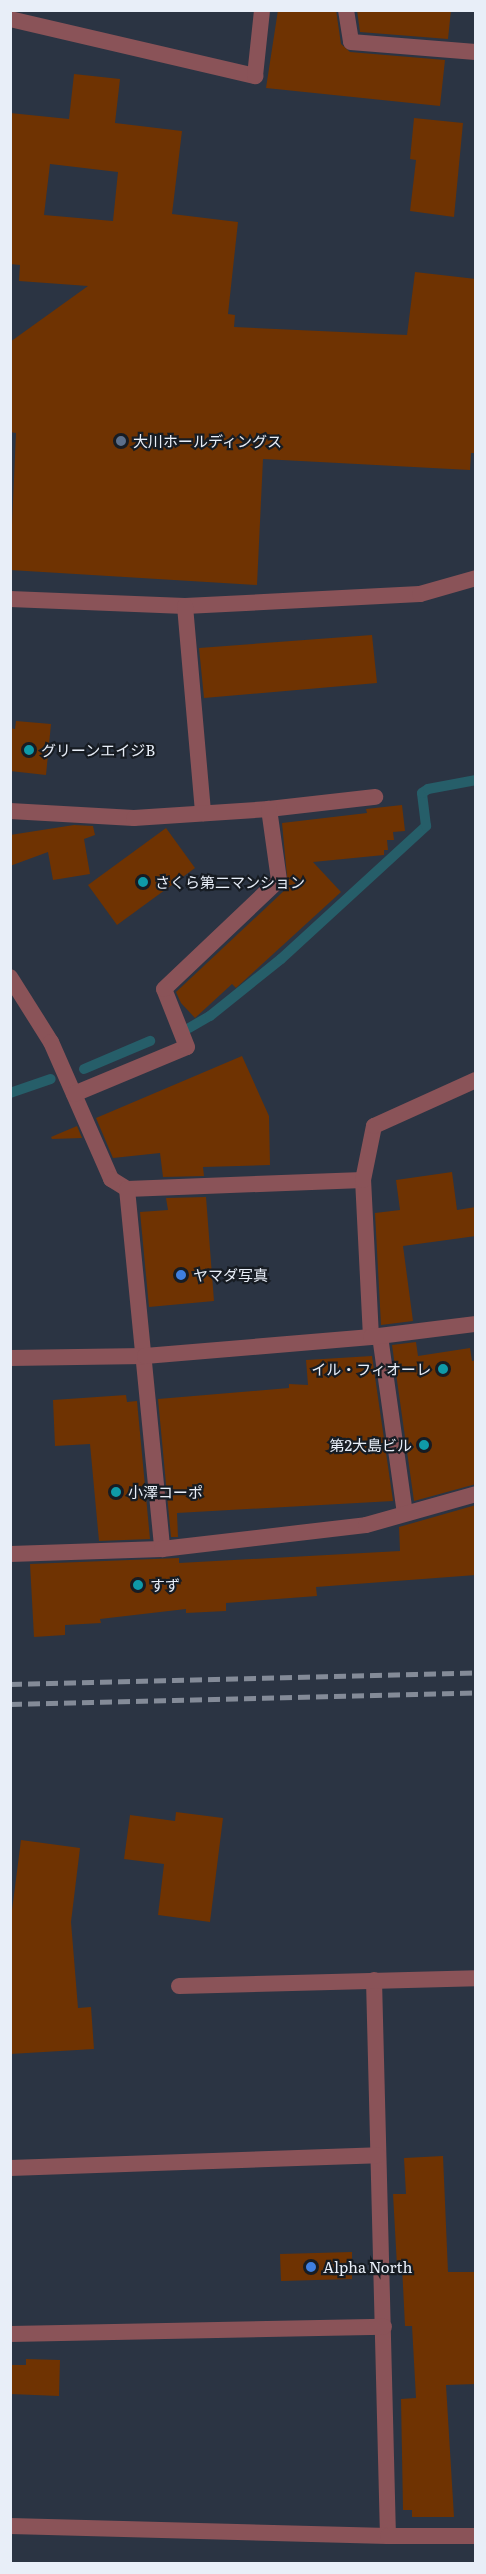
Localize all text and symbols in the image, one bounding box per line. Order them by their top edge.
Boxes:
place label: 大川ホールディングス [133,432,283,450]
marker: 大川ホールディングス [114,434,128,448]
place label: グリーンエイジB [41,741,156,759]
marker: グリーンエイジB [22,743,36,757]
place label: さくら第二マンション [155,873,305,891]
marker: さくら第二マンション [136,875,150,889]
place label: ヤマダ写真 [193,1266,268,1284]
marker: ヤマダ写真 [174,1268,188,1282]
place label: イル・フィオーレ [311,1360,431,1378]
marker: イル・フィオーレ [436,1362,450,1376]
place label: 第2大島ビル [329,1436,412,1454]
marker: 第2大島ビル [417,1438,431,1452]
place label: 小澤コーポ [128,1483,203,1501]
marker: 小澤コーポ [109,1485,123,1499]
place label: すず [150,1576,180,1594]
marker: すず [131,1578,145,1592]
place label: Alpha North [323,2258,413,2276]
marker: Alpha North [304,2260,318,2274]

